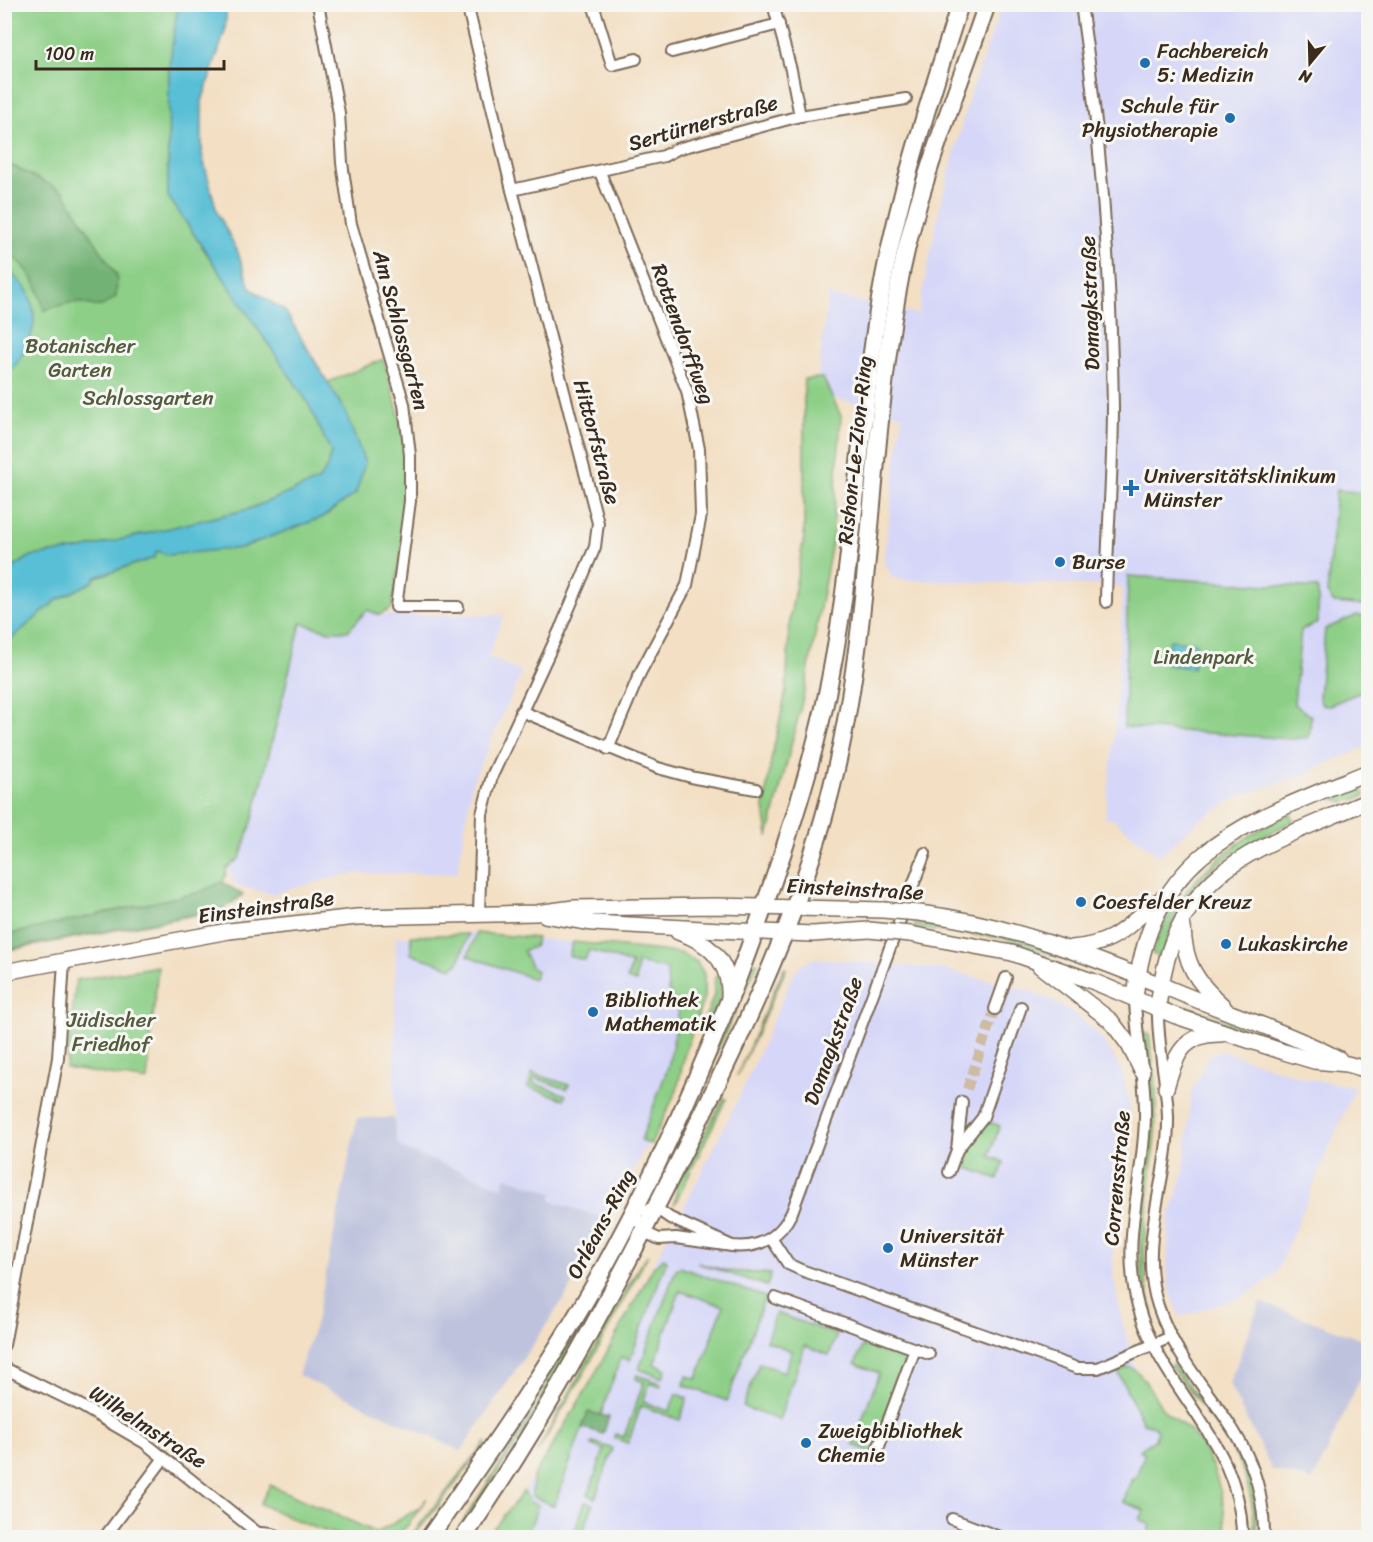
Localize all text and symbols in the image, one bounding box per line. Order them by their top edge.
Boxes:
place label: Fachbereich 5: Medizin [1157,32,1269,94]
scale bar [36,33,224,71]
north arrow [1280,33,1340,93]
text: 100 m [45,38,94,70]
marker: Fachbereich 5: Medizin [1138,56,1152,70]
text: N [1294,61,1316,93]
street label: Sertürnerstraße [623,83,783,163]
place label: Schule für Physiotherapie [1082,87,1219,149]
marker: Schule für Physiotherapie [1223,111,1237,125]
street label: Domagkstraße [1069,235,1111,371]
street label: Am Schlossgarten [361,245,441,414]
street label: Rottendorffweg [640,258,726,410]
park label: Botanischer Garten [25,327,137,389]
street label: Rishon-Le-Zion-Ring [826,354,884,546]
street label: Hittorfstraße [562,375,632,509]
park label: Schlossgarten [82,379,214,417]
place label: Universitätsklinikum Münster [1144,457,1336,519]
marker: Universitätsklinikum Münster [1122,479,1140,497]
place label: Burse [1072,543,1126,581]
marker: Burse [1053,555,1067,569]
park label: Lindenpark [1153,638,1255,676]
street label: Einsteinstraße [785,866,925,912]
street label: Einsteinstraße [195,879,337,935]
place label: Coesfelder Kreuz [1093,883,1253,921]
marker: Coesfelder Kreuz [1074,895,1088,909]
place label: Lukaskirche [1238,925,1348,963]
marker: Lukaskirche [1219,937,1233,951]
street label: Domagkstraße [792,971,874,1111]
place label: Bibliothek Mathematik [605,981,716,1043]
park label: Jüdischer Friedhof [66,1001,157,1063]
marker: Bibliothek Mathematik [586,1005,600,1019]
street label: Corrensstraße [1092,1109,1142,1247]
street label: Orléans-Ring [556,1162,646,1286]
place label: Universität Münster [900,1217,1005,1279]
marker: Universität Münster [881,1241,895,1255]
street label: Wilhelmstraße [81,1374,215,1480]
place label: Zweigbibliothek Chemie [818,1412,963,1474]
marker: Zweigbibliothek Chemie [799,1436,813,1450]

